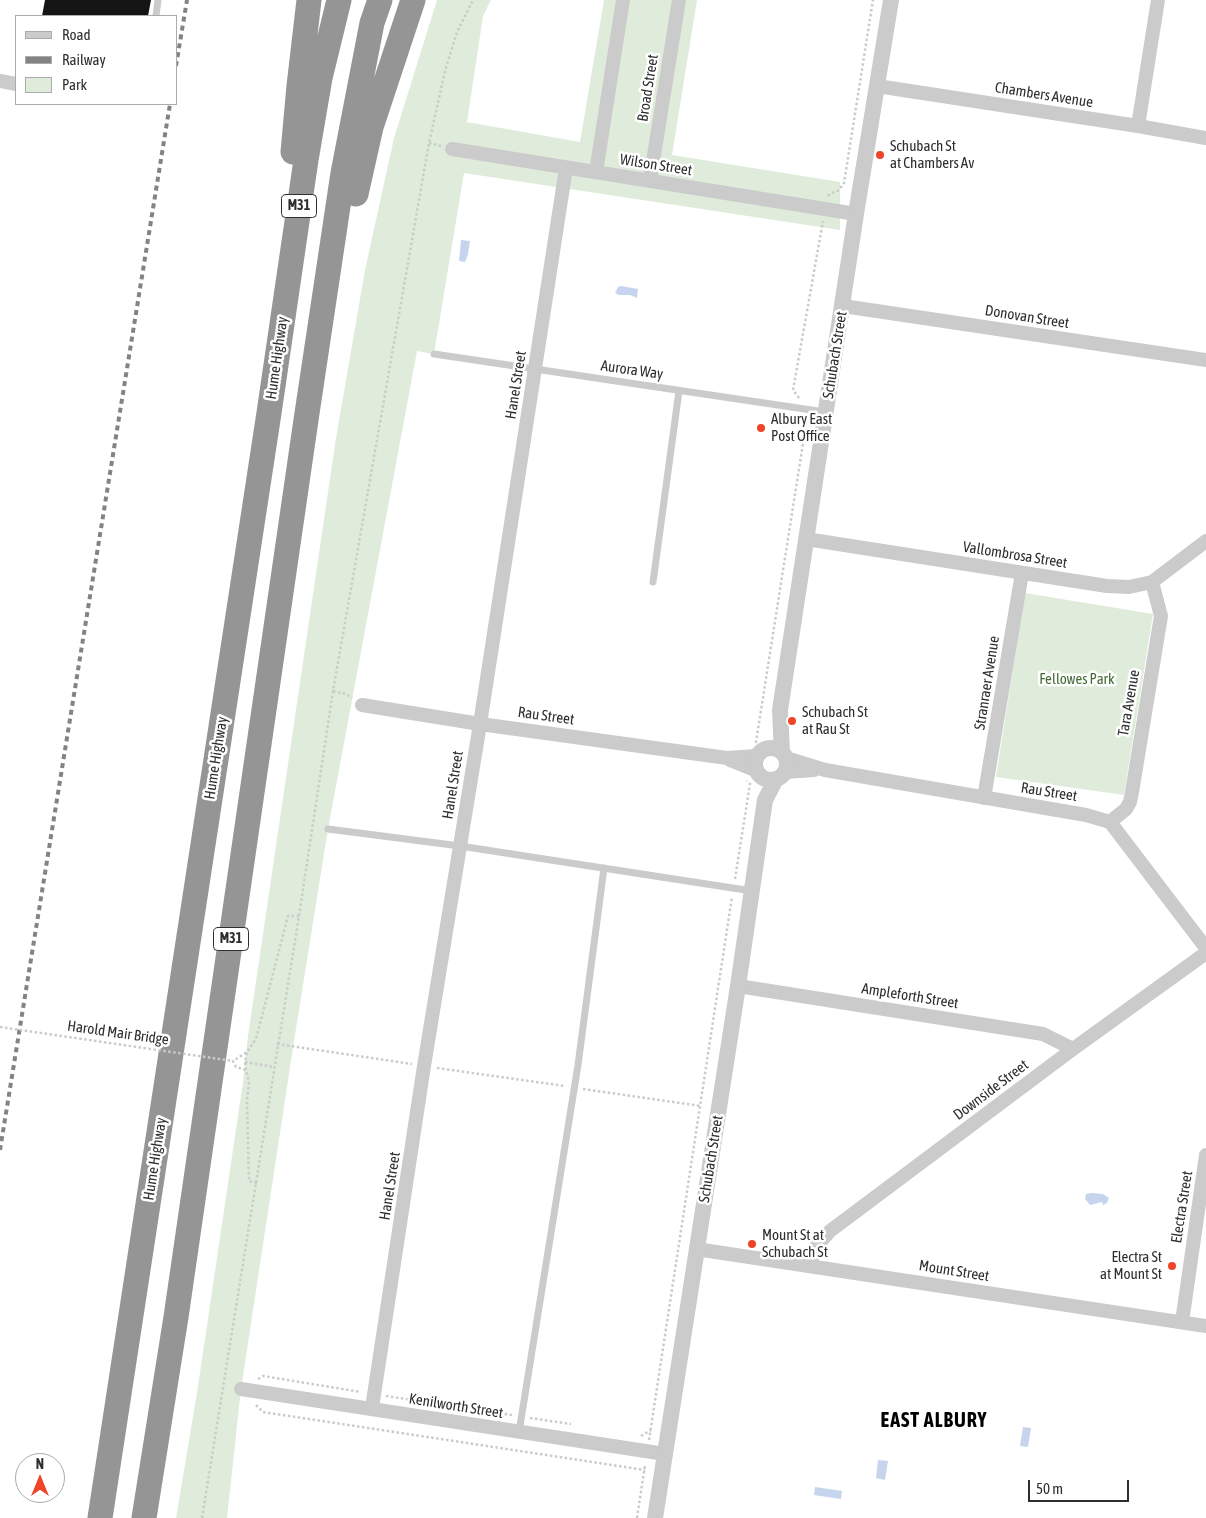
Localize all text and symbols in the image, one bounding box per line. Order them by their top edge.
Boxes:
legend [15,15,178,105]
text: Road [62,26,91,43]
text: Railway [62,51,106,68]
street label: Broad Street [634,53,662,123]
text: Park [62,76,87,93]
street label: Chambers Avenue [994,78,1094,112]
place label: Schubach St at Chambers Av [890,137,974,172]
marker: Schubach St at Chambers Av [874,149,886,161]
street label: Wilson Street [619,150,693,180]
road number: M31 [282,195,316,218]
street label: Donovan Street [984,301,1070,333]
street label: Schubach Street [819,310,851,400]
street label: Hume Highway [262,315,292,401]
street label: Hanel Street [502,350,530,420]
street label: Aurora Way [600,357,664,383]
place label: Albury East Post Office [771,410,832,445]
marker: Albury East Post Office [755,422,767,434]
street label: Vallombrosa Street [962,538,1068,572]
street label: Stranraer Avenue [971,635,1003,731]
street label: Tara Avenue [1114,668,1144,738]
park label: Fellowes Park [1039,670,1115,688]
street label: Rau Street [517,703,575,729]
place label: Schubach St at Rau St [802,703,868,738]
street label: Hume Highway [201,715,231,801]
marker: Schubach St at Rau St [786,715,798,727]
street label: Hanel Street [439,750,467,820]
street label: Rau Street [1020,779,1078,805]
road number: M31 [214,928,248,951]
street label: Ampleforth Street [860,979,960,1013]
street label: Harold Mair Bridge [66,1017,170,1049]
street label: Downside Street [950,1056,1032,1124]
street label: Schubach Street [695,1114,727,1204]
street label: Hume Highway [140,1116,170,1202]
street label: Hanel Street [376,1151,404,1221]
street label: Electra Street [1167,1170,1197,1244]
place label: Mount St at Schubach St [762,1226,828,1261]
marker: Mount St at Schubach St [746,1238,758,1250]
place label: Electra St at Mount St [1100,1248,1162,1283]
street label: Mount Street [918,1257,990,1285]
marker: Electra St at Mount St [1166,1260,1178,1272]
street label: Kenilworth Street [408,1390,504,1422]
district label: EAST ALBURY [879,1409,989,1433]
north arrow [15,1453,65,1503]
text: N [36,1456,44,1472]
scale bar [1031,1470,1132,1502]
text: 50 m [1036,1480,1063,1497]

